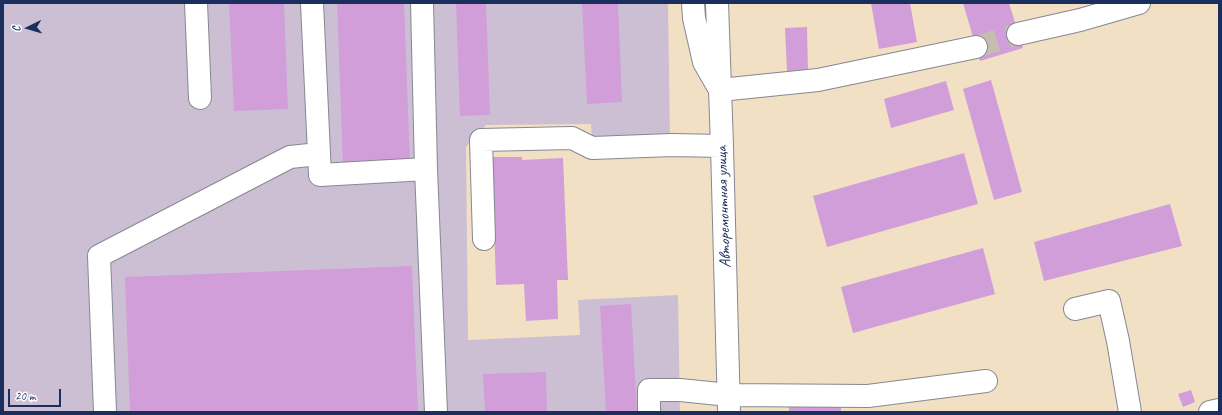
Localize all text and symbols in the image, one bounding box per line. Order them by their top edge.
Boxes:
north arrow [8,8,48,48]
text: С [9,26,23,32]
street label: Авторемонтная улица [712,146,736,268]
scale bar [10,381,63,407]
text: 20 m [15,388,35,404]

